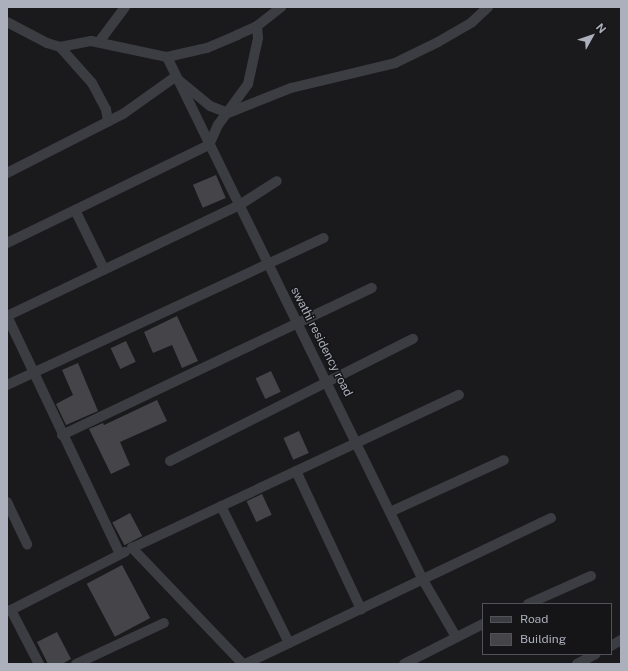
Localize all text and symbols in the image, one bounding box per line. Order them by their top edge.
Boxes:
north arrow [572,16,612,56]
text: N [594,21,609,35]
street label: swathi residency road [287,285,355,399]
legend [482,603,612,655]
text: Road [520,612,548,626]
text: Building [520,632,566,646]

